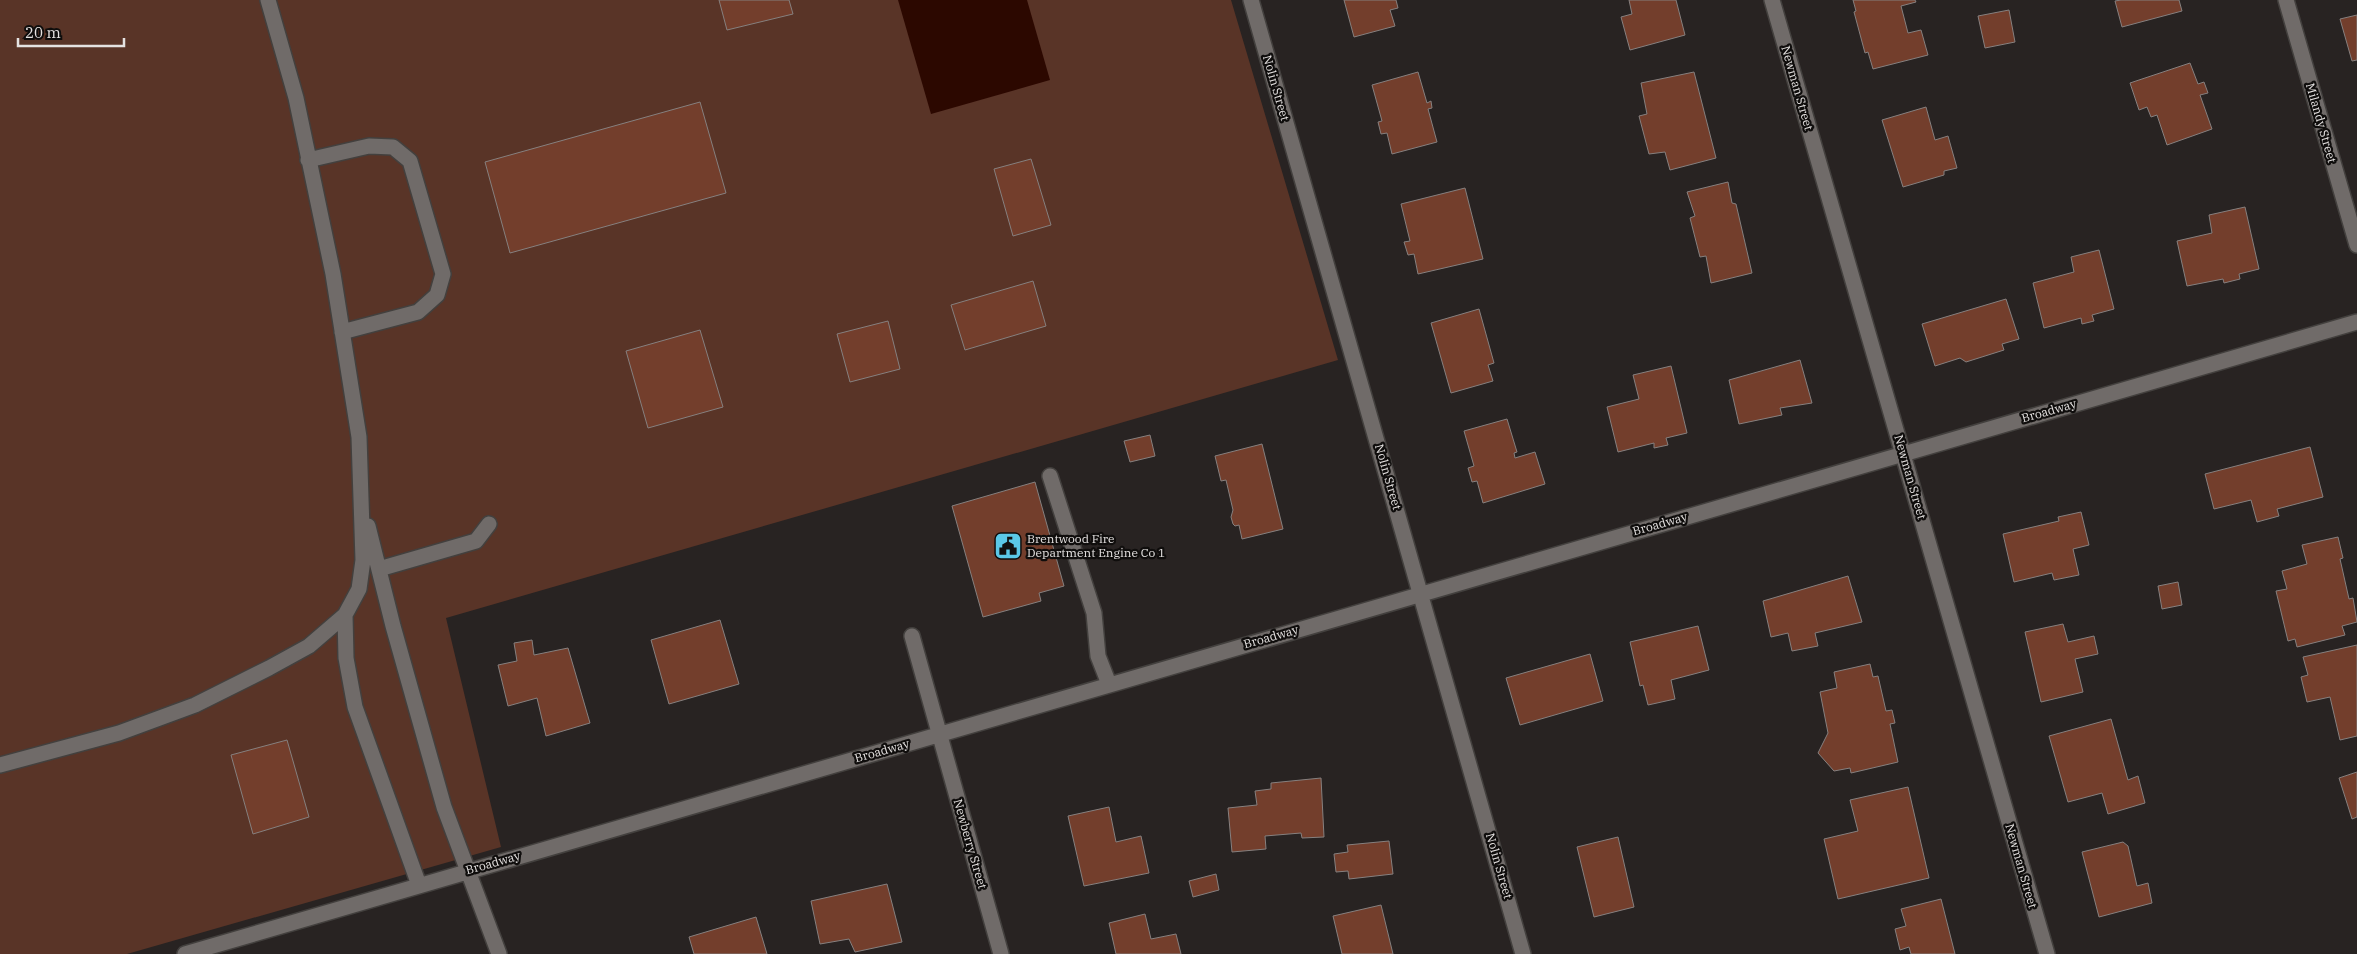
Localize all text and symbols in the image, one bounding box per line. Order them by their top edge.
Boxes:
scale bar [18,15,124,47]
text: 20 m [25,23,61,42]
street label: Newman Street [1778,44,1817,132]
street label: Nolin Street [1260,53,1293,122]
street label: Milandy Street [2303,81,2340,164]
street label: Broadway [2020,395,2078,425]
street label: Newman Street [1891,433,1930,521]
street label: Nolin Street [1372,442,1405,511]
street label: Broadway [1631,508,1689,538]
public building icon: Brentwood Fire Department Engine Co 1 [993,531,1023,561]
place label: Brentwood Fire Department Engine Co 1 [1027,531,1165,560]
street label: Broadway [1242,621,1300,651]
street label: Broadway [853,735,911,765]
street label: Newberry Street [951,797,990,890]
street label: Newman Street [2002,822,2041,910]
street label: Nolin Street [1483,831,1516,900]
street label: Broadway [464,847,522,877]

